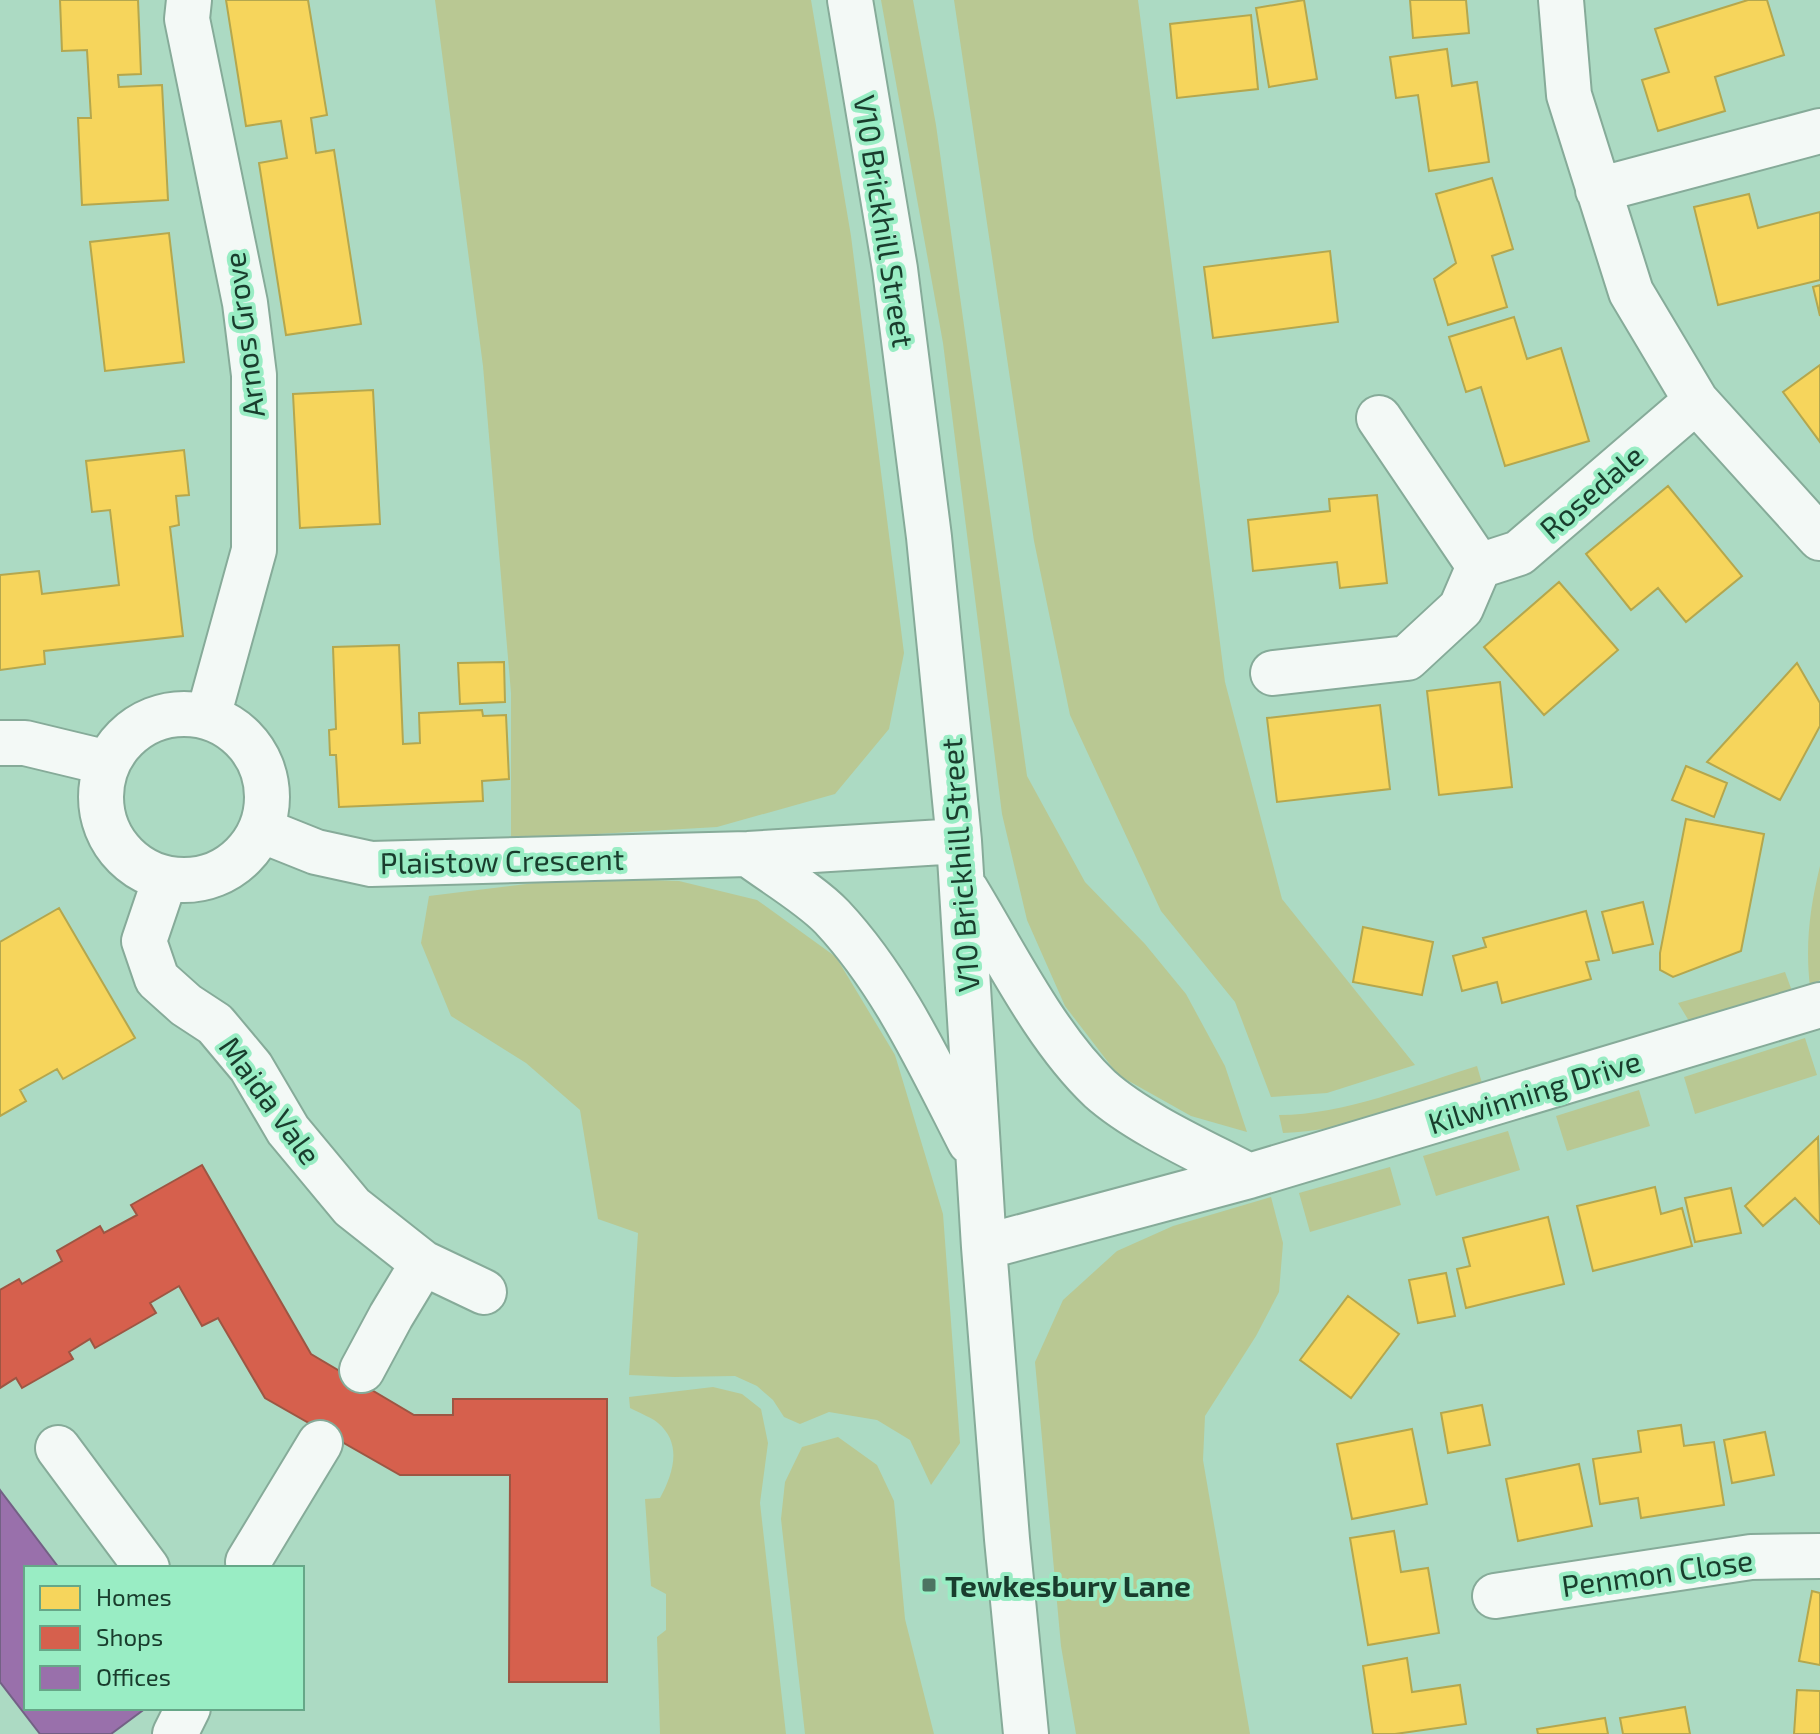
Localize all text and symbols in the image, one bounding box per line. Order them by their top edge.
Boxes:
street label: V10 Brickhill Street [847,92,923,350]
street label: Arnos Grove [215,250,271,420]
street label: Rosedale [1532,436,1650,546]
street label: V10 Brickhill Street [932,737,986,993]
street label: Plaistow Crescent [379,840,625,880]
street label: Maida Vale [213,1029,329,1171]
street label: Kilwinning Drive [1423,1042,1645,1140]
street label: Penmon Close [1559,1541,1755,1603]
legend [24,1566,304,1710]
place label: Tewkesbury Lane [945,1567,1191,1604]
marker: Tewkesbury Lane [920,1576,938,1594]
text: Homes [96,1582,172,1611]
text: Shops [96,1622,163,1651]
text: Offices [96,1662,171,1691]

